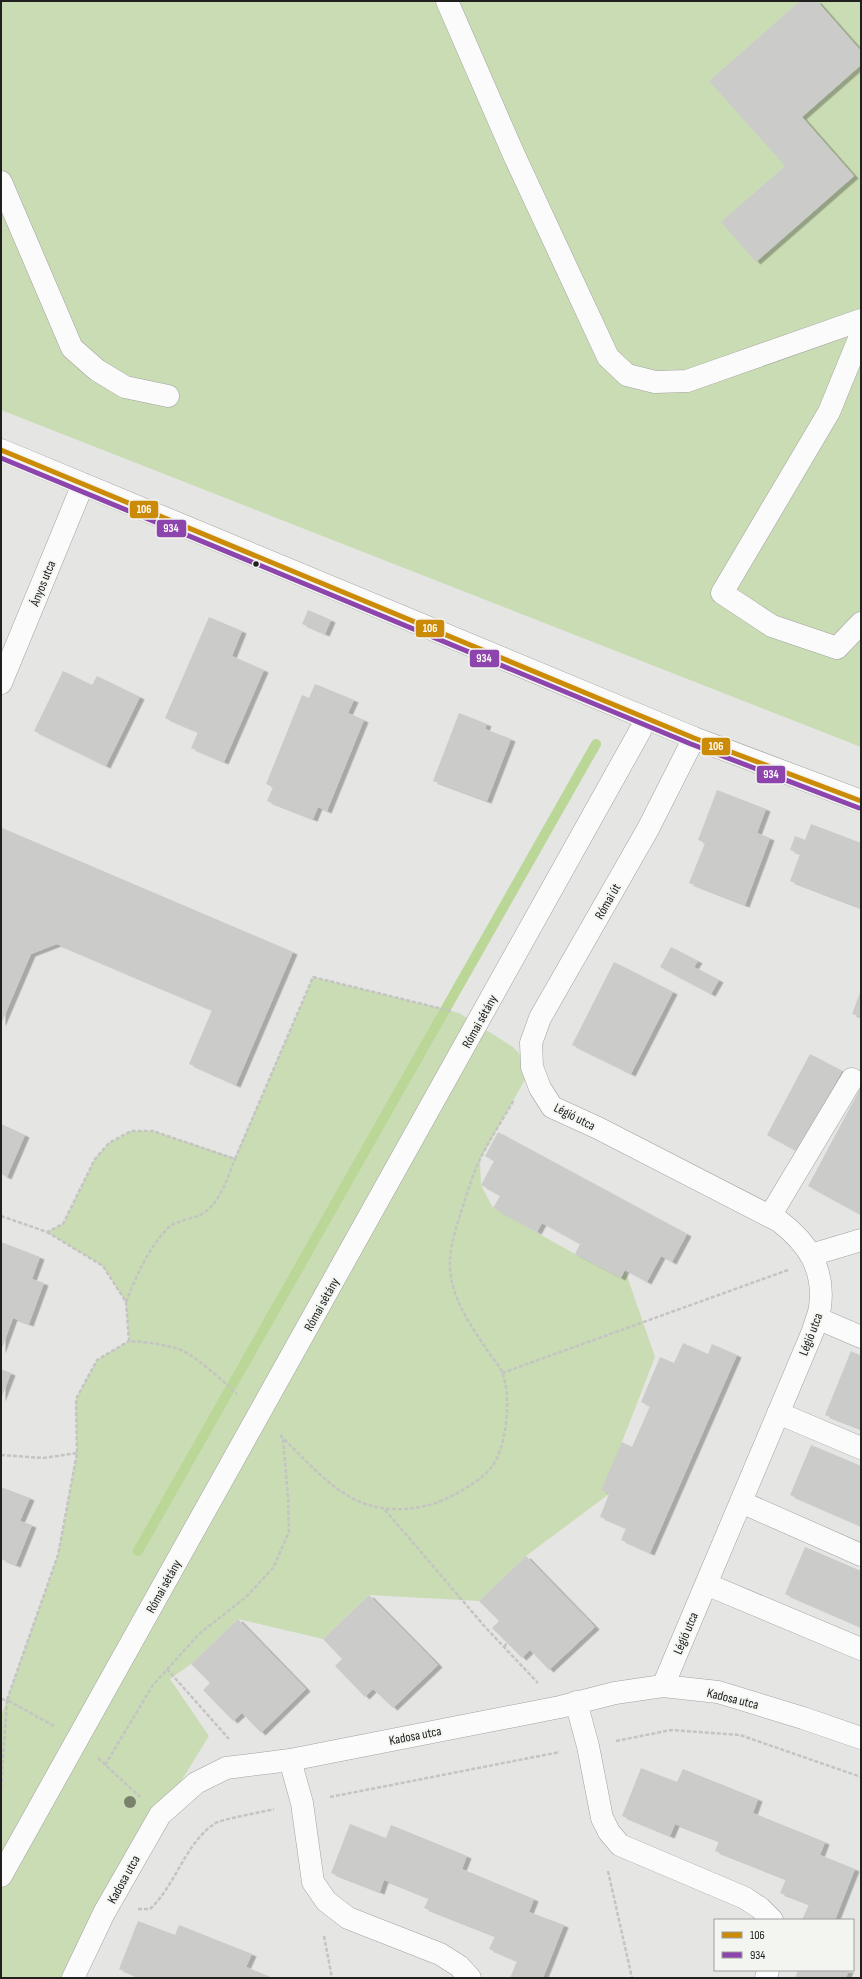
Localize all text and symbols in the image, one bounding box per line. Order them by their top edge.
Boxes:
line badge: 106 [129,500,159,519]
text: 106 [137,503,151,516]
line badge: 934 [156,519,187,538]
text: 934 [163,522,179,535]
street label: Ányos utca [26,558,59,609]
unlabelled marker [251,559,261,569]
line badge: 106 [415,619,445,638]
text: 106 [423,622,437,635]
line badge: 934 [469,649,500,668]
text: 934 [476,652,492,665]
line badge: 106 [701,737,731,756]
text: 106 [709,740,723,753]
line badge: 934 [756,765,786,784]
text: 934 [763,768,779,781]
street label: Római út [591,881,624,922]
street label: Római sétány [459,992,501,1051]
street label: Légió utca [551,1100,598,1134]
street label: Római sétány [301,1275,343,1334]
street label: Légió utca [796,1311,826,1358]
street label: Római sétány [143,1557,185,1616]
street label: Légió utca [670,1610,702,1657]
street label: Kadosa utca [705,1685,760,1713]
street label: Kadosa utca [388,1723,443,1749]
street label: Kadosa utca [104,1853,144,1906]
legend [714,1919,854,1971]
text: 106 [750,1928,765,1943]
text: 934 [750,1948,765,1963]

